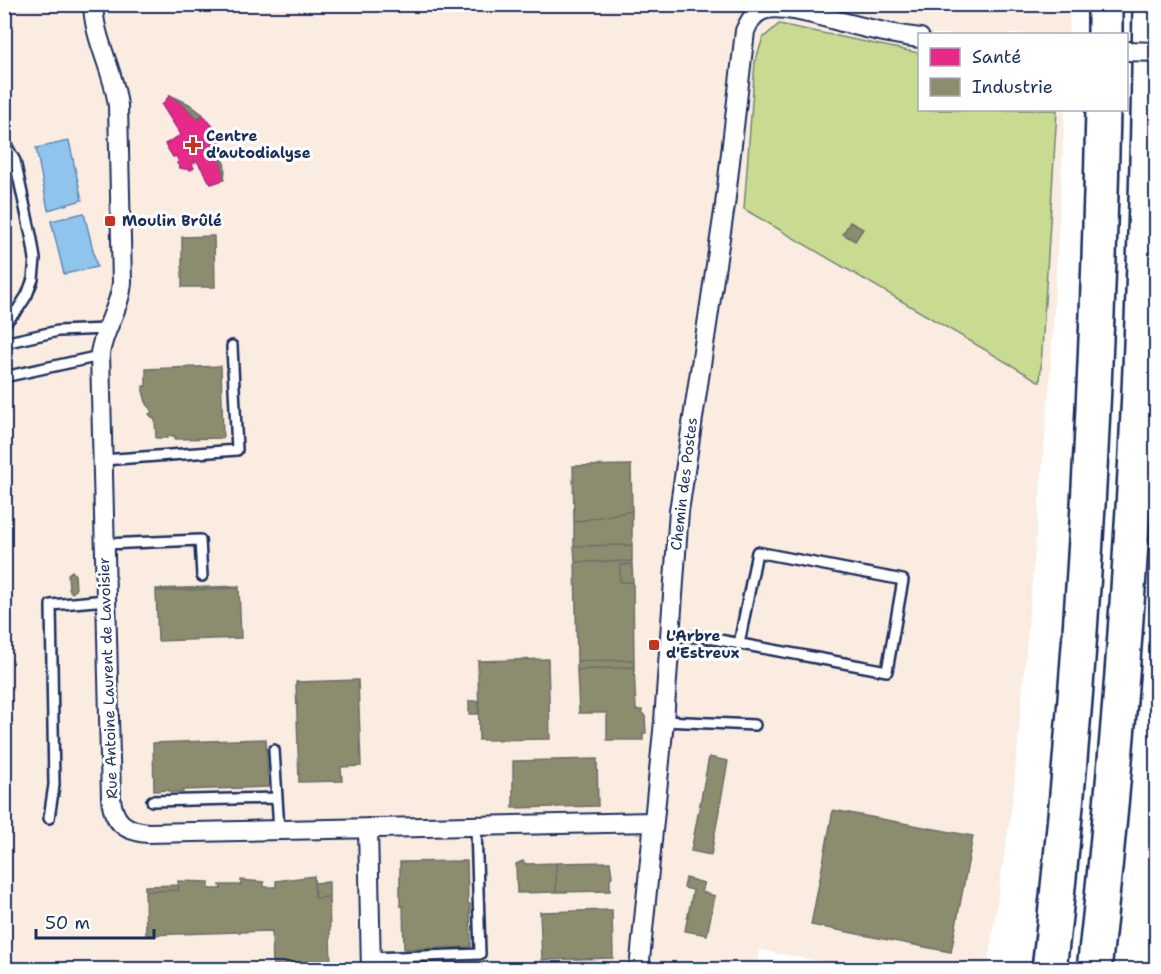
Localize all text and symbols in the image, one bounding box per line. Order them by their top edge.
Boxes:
legend [918,33,1128,111]
text: Santé [972,45,1021,69]
text: Industrie [972,75,1053,99]
place label: Centre d'autodialyse [206,126,311,163]
marker: Centre d'autodialyse [184,136,202,154]
place label: Moulin Brûlé [122,211,222,231]
marker: Moulin Brûlé [103,214,117,228]
street label: Chemin des Postes [666,416,702,552]
street label: Rue Antoine Laurent de Lavoisier [94,557,122,799]
place label: L'Arbre d'Estreux [666,626,740,663]
marker: L'Arbre d'Estreux [647,638,661,652]
scale bar [36,902,154,940]
text: 50 m [45,911,90,935]

